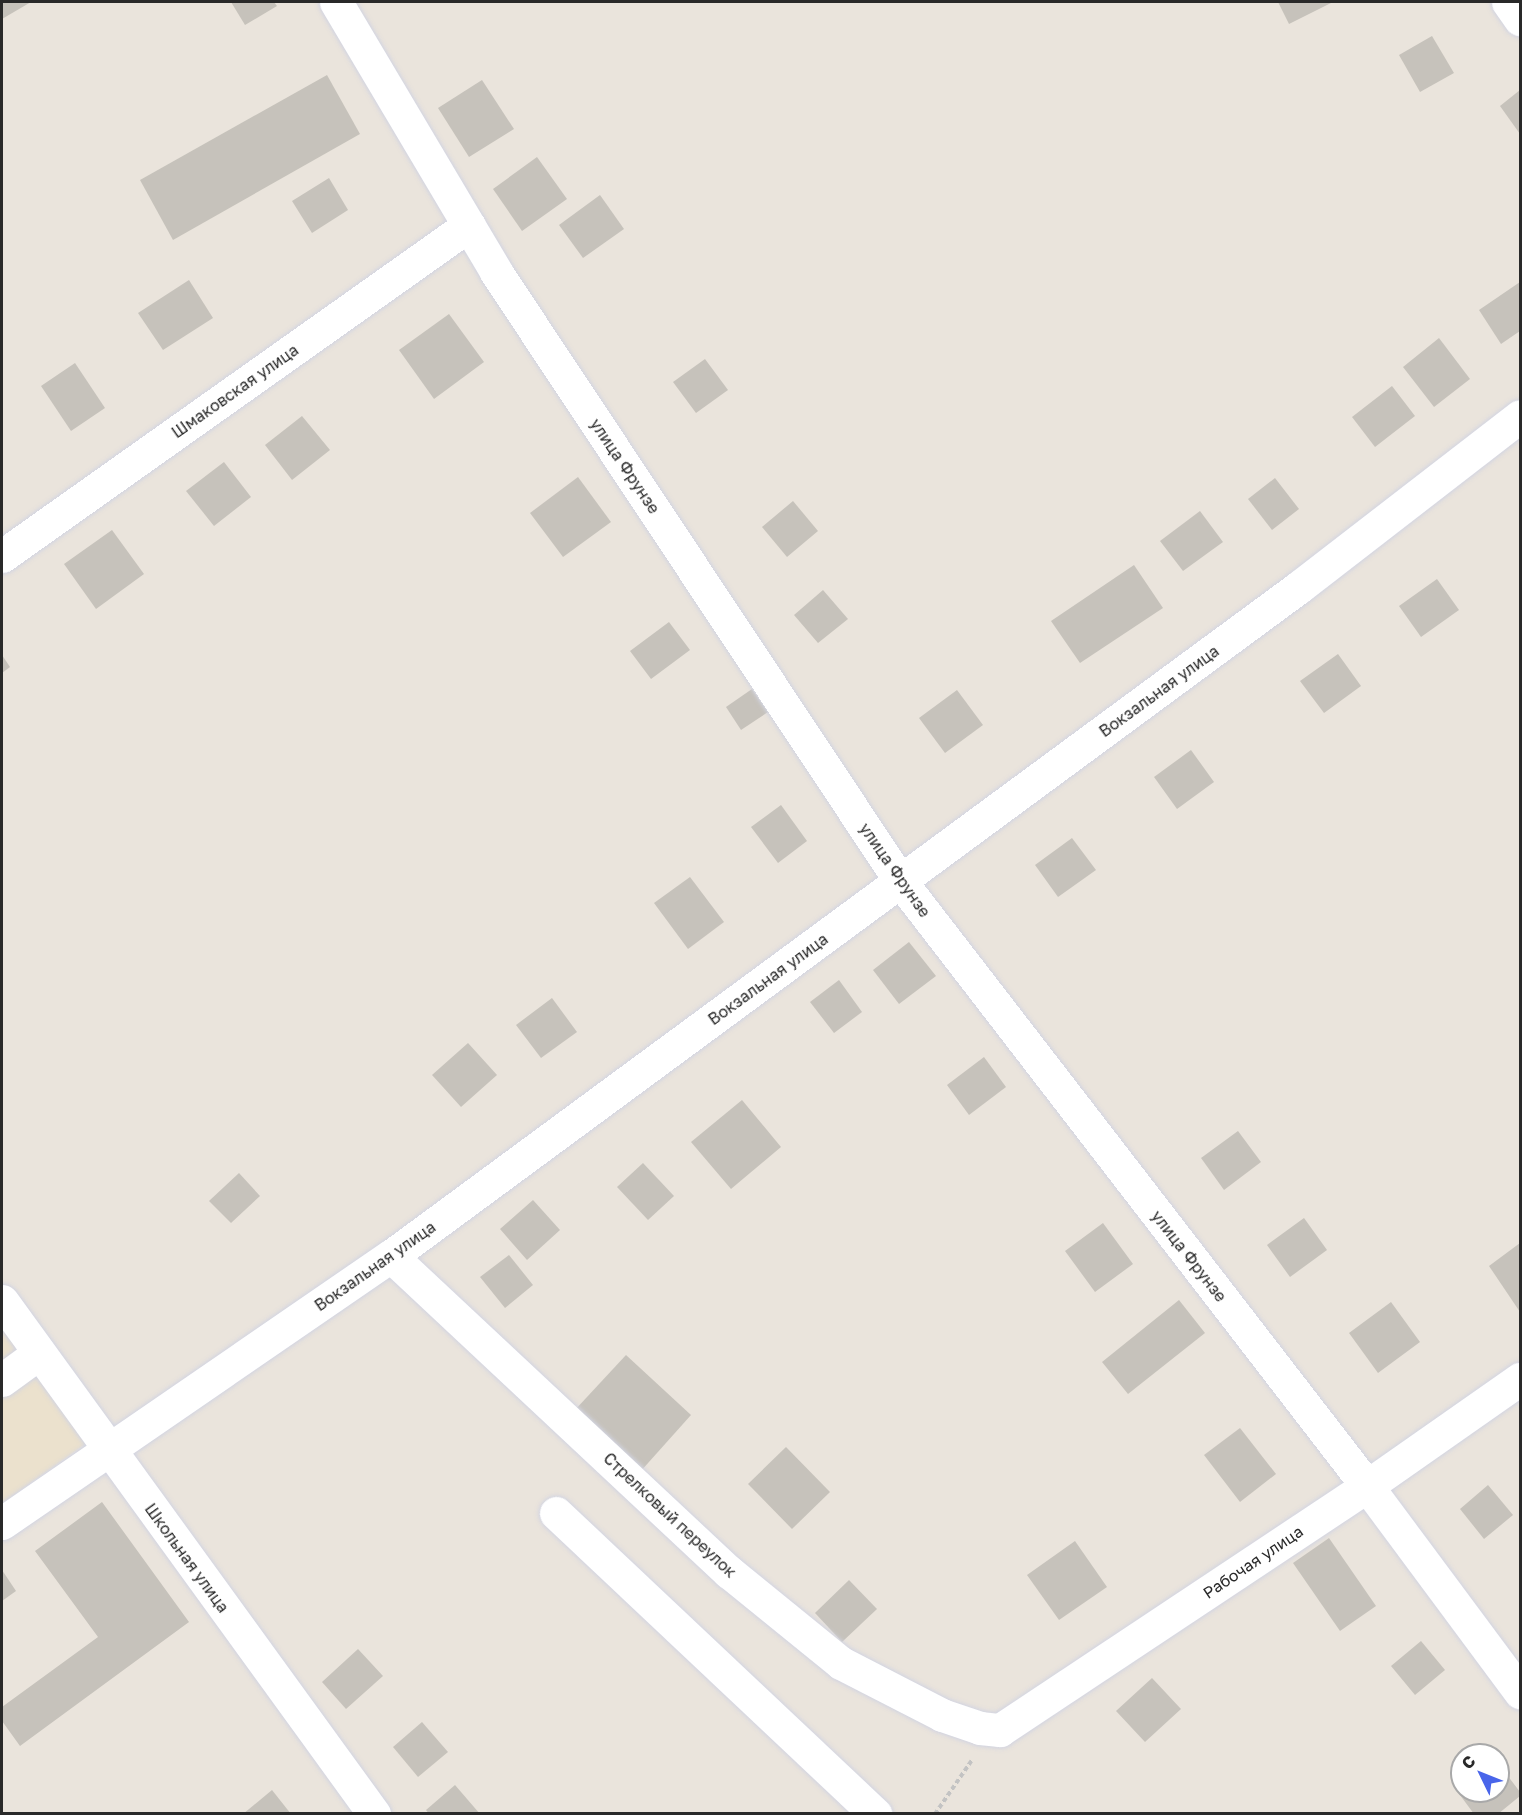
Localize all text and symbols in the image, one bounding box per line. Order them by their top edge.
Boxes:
street label: Шмаковская улица [168,340,302,442]
street label: улица Фрунзе [586,415,664,517]
street label: Вокзальная улица [1095,641,1223,741]
street label: улица Фрунзе [855,819,935,921]
street label: Вокзальная улица [704,929,832,1029]
street label: улица Фрунзе [1147,1207,1231,1305]
street label: Вокзальная улица [311,1217,439,1315]
street label: Стрелковый переулок [600,1448,740,1582]
street label: Школьная улица [141,1500,233,1616]
street label: Рабочая улица [1199,1521,1307,1603]
north arrow [1450,1743,1510,1803]
text: С [1457,1751,1479,1773]

